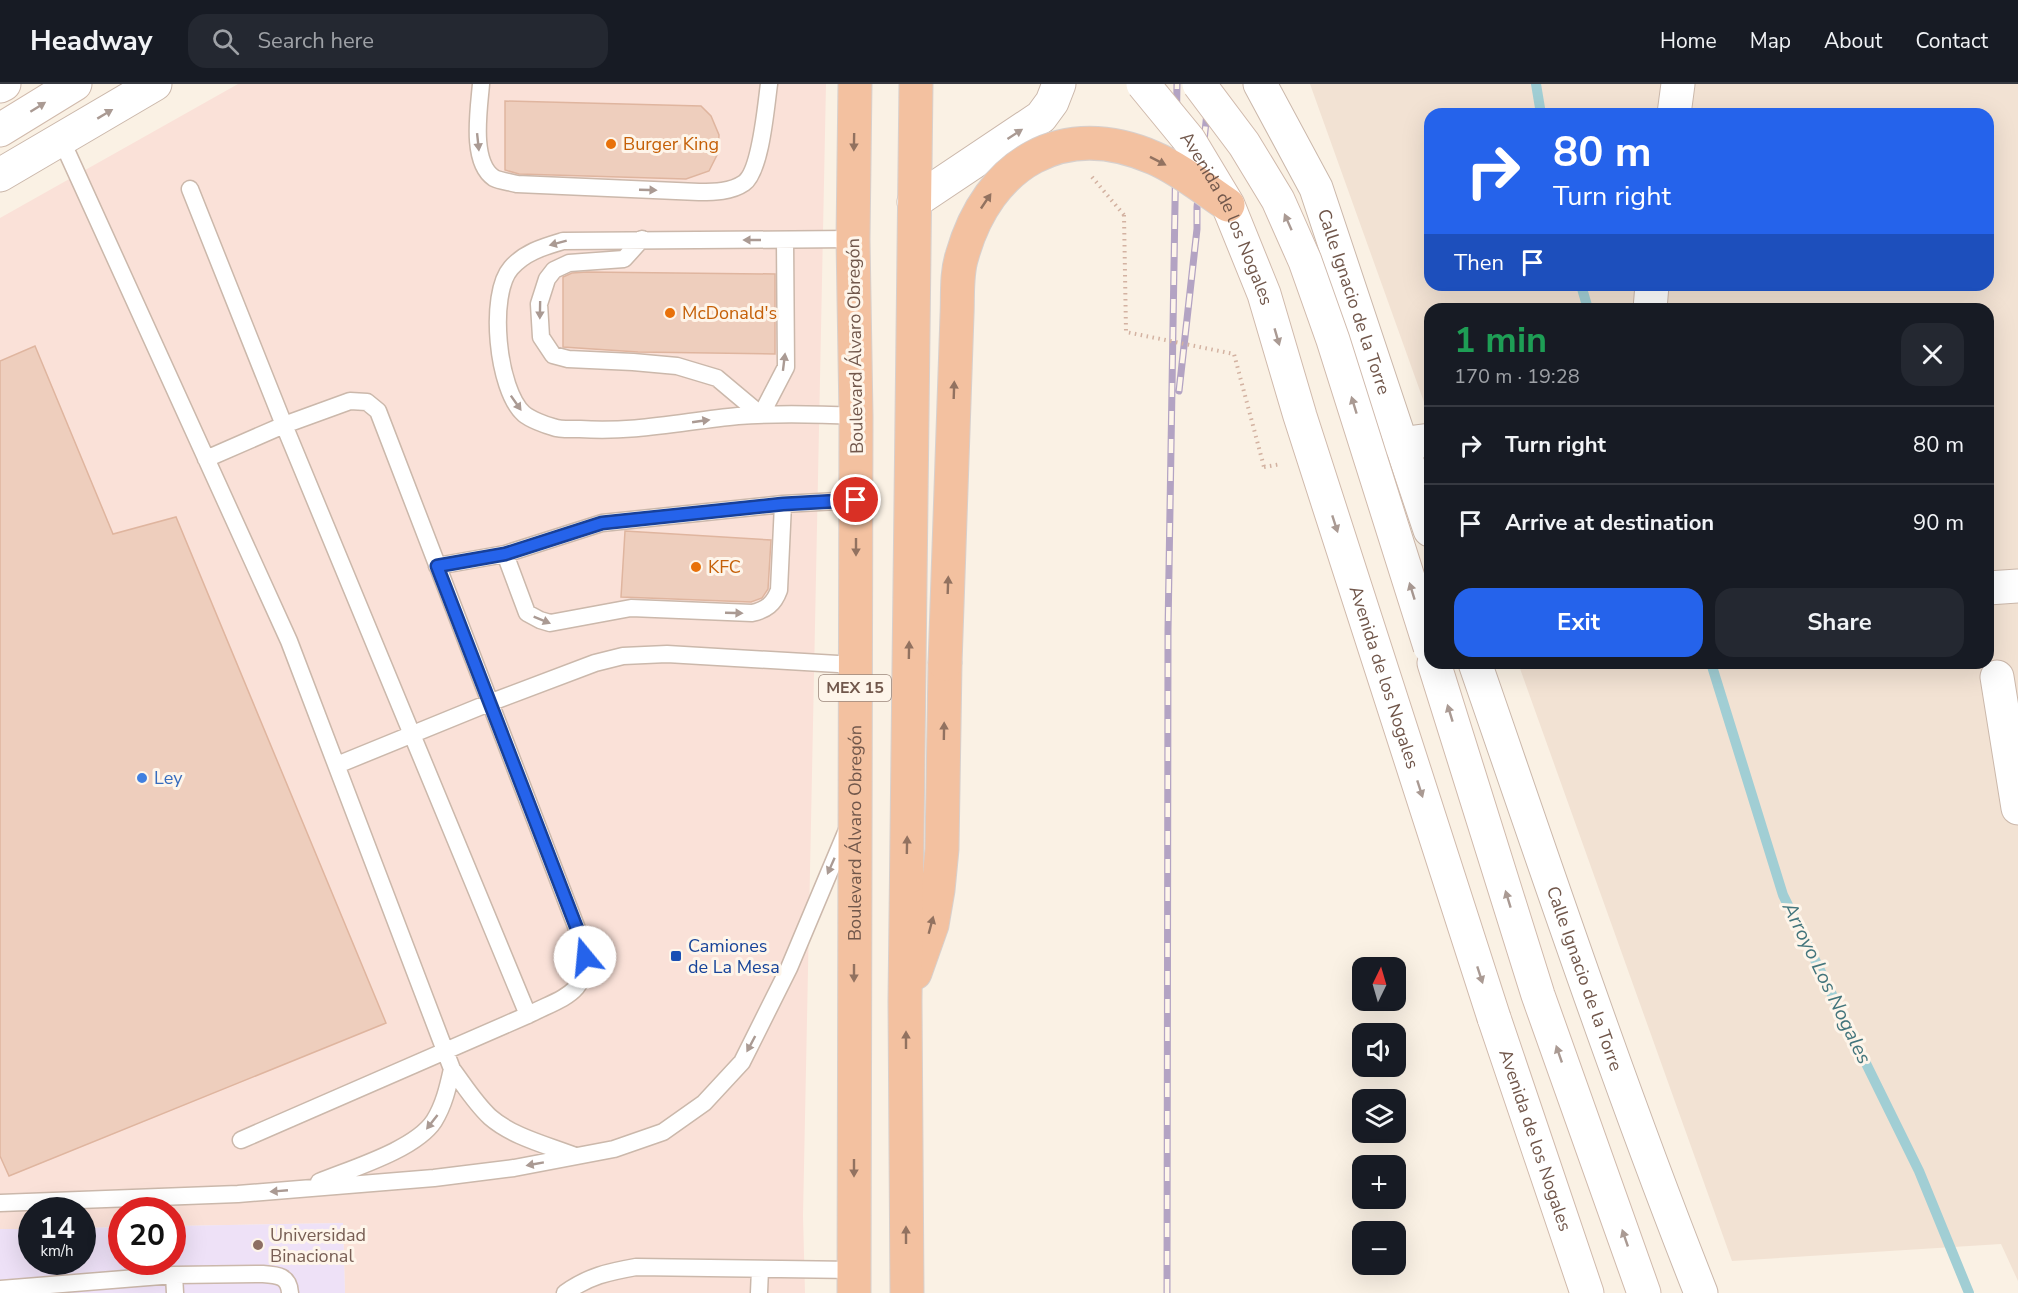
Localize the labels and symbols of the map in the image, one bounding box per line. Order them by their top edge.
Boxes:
one-way arrow [30,102,46,113]
one-way arrow [97,108,113,119]
street label: Avenida de los Nogales [1175,126,1279,308]
one-way arrow [1007,129,1023,140]
place label: Burger King [623,132,719,156]
one-way arrow [474,133,483,152]
one-way arrow [850,133,859,152]
marker: Burger King [604,137,618,151]
one-way arrow [1149,156,1166,165]
one-way arrow [638,185,657,194]
one-way arrow [981,193,992,209]
street label: Calle Ignacio de la Torre [1312,206,1396,398]
one-way arrow [1283,213,1292,231]
one-way arrow [743,235,762,245]
street label: Boulevard Álvaro Obregón [841,238,869,454]
one-way arrow [549,239,567,249]
one-way arrow [535,301,545,320]
place label: McDonald's [682,301,777,325]
marker: McDonald's [663,306,677,320]
one-way arrow [1273,328,1282,346]
one-way arrow [780,352,789,371]
one-way arrow [950,380,959,399]
one-way arrow [510,394,522,410]
one-way arrow [1349,396,1358,414]
one-way arrow [692,417,711,426]
pin [830,474,881,525]
one-way arrow [1331,515,1340,533]
one-way arrow [851,538,861,557]
place label: KFC [708,555,741,579]
marker: KFC [689,560,703,574]
one-way arrow [943,575,953,594]
one-way arrow [1407,582,1416,600]
street label: Avenida de los Nogales [1344,583,1425,772]
one-way arrow [725,608,744,617]
one-way arrow [533,615,551,625]
one-way arrow [904,640,914,659]
road number: MEX 15 [819,675,891,701]
one-way arrow [1445,704,1454,722]
one-way arrow [939,722,949,741]
street label: Boulevard Álvaro Obregón [843,725,867,941]
place label: Ley [154,766,183,790]
marker: Ley [135,771,149,785]
one-way arrow [1416,780,1426,798]
one-way arrow [902,835,912,854]
one-way arrow [826,858,836,876]
street label: Calle Ignacio de la Torre [1541,883,1628,1074]
one-way arrow [1503,890,1512,908]
water label: Arroyo Los Nogales [1776,897,1878,1068]
one-way arrow [926,916,936,934]
position arrow [553,925,617,989]
place label: Camiones de La Mesa [688,934,780,979]
marker: Camiones de La Mesa [669,949,683,963]
north arrow [1352,957,1406,1011]
one-way arrow [849,964,859,983]
one-way arrow [1476,966,1485,984]
one-way arrow [901,1030,910,1049]
one-way arrow [746,1036,756,1053]
one-way arrow [1554,1045,1564,1063]
street label: Avenida de los Nogales [1493,1046,1577,1234]
one-way arrow [426,1115,438,1130]
one-way arrow [849,1159,859,1178]
one-way arrow [526,1160,545,1169]
one-way arrow [269,1186,288,1195]
speed limit sign: 20 [108,1197,186,1275]
place label: Universidad Binacional [270,1223,366,1268]
one-way arrow [902,1225,911,1244]
one-way arrow [1619,1229,1629,1247]
marker: Universidad Binacional [251,1238,265,1252]

